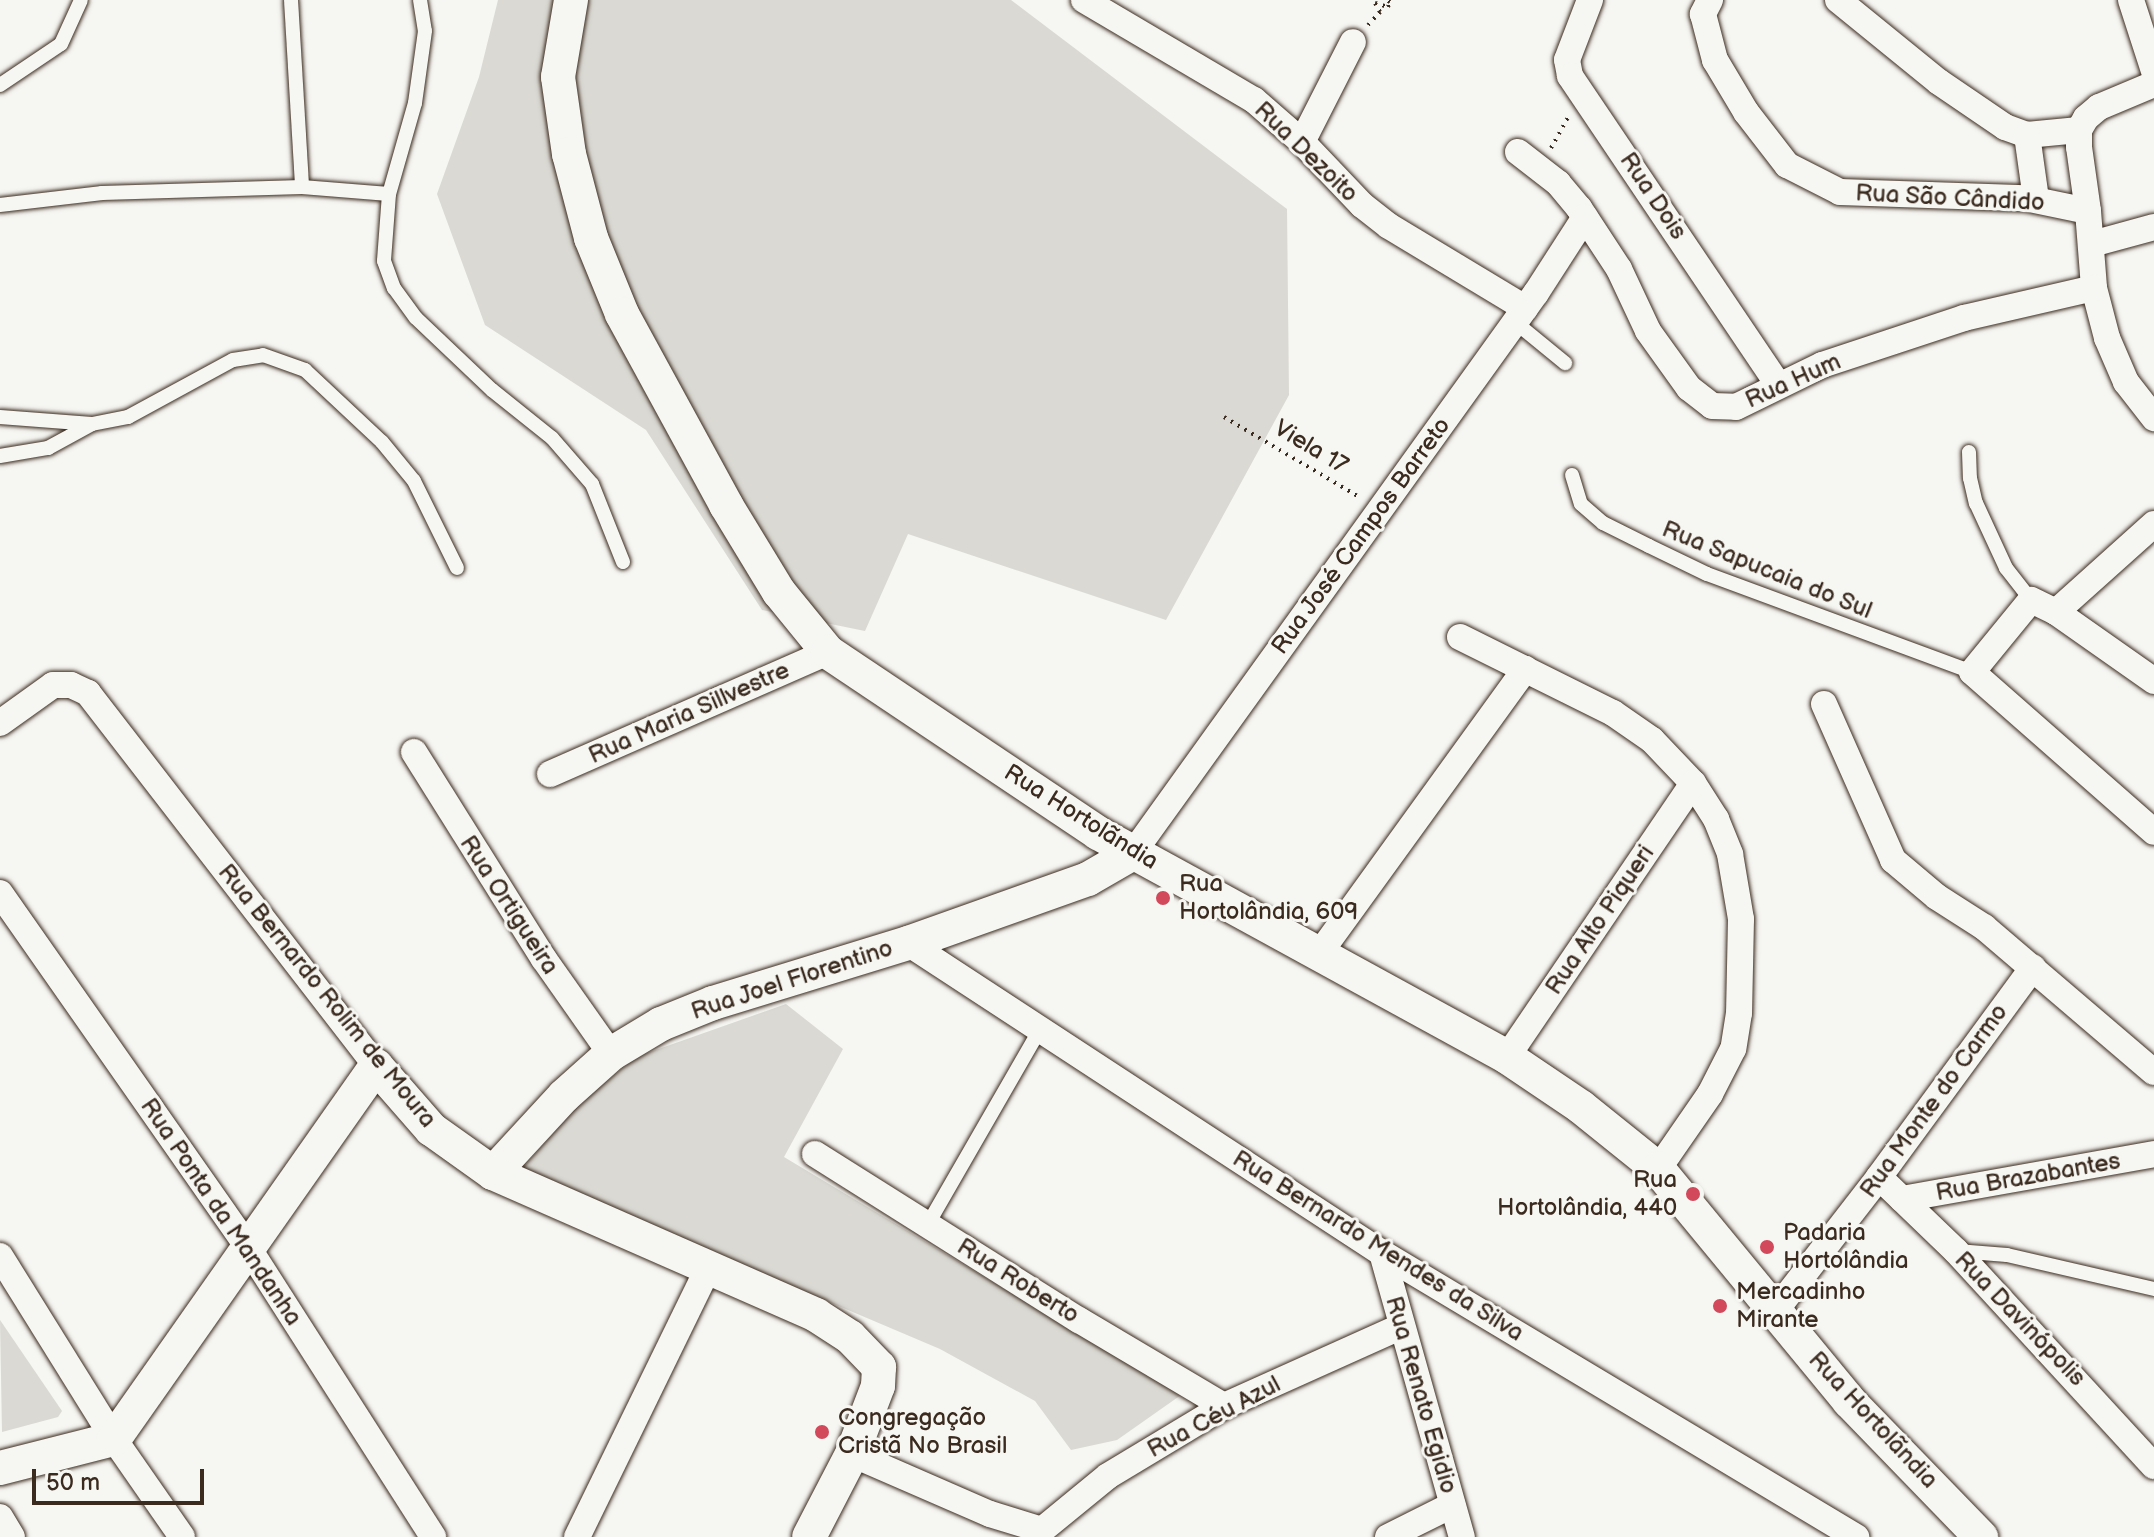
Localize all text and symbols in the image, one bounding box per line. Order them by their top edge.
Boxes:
street label: Rua Dezoito [1248,96,1364,208]
street label: Rua Dois [1613,147,1693,245]
street label: Rua São Cândido [1854,179,2046,217]
street label: Rua Hum [1741,347,1845,415]
street label: Rua José Campos Barreto [1265,412,1457,660]
street label: Viela 17 [1269,414,1353,480]
street label: Rua Sapucaia do Sul [1657,515,1877,625]
street label: Rua Maria Sillvestre [584,656,794,770]
street label: Rua Hortolãndia [999,758,1163,876]
street label: Rua Ortigueira [453,830,565,980]
street label: Rua Alto Piqueri [1539,840,1661,1000]
street label: Rua Bernardo Rolim de Moura [212,858,442,1134]
place label: Rua Hortolândia, 609 [1179,870,1358,926]
marker: Rua Hortolândia, 609 [1154,889,1172,907]
street label: Rua Joel Florentino [687,934,897,1026]
street label: Rua Monte do Carmo [1854,999,2014,1203]
street label: Rua Ponta da Mandanha [134,1093,308,1331]
street label: Rua Bernardo Mendes da Silva [1227,1144,1529,1348]
street label: Rua Brazabantes [1933,1147,2123,1207]
place label: Rua Hortolândia, 440 [1497,1166,1677,1222]
marker: Rua Hortolândia, 440 [1684,1185,1702,1203]
place label: Padaria Hortolândia [1783,1219,1909,1275]
street label: Rua Roberto [952,1232,1084,1330]
marker: Padaria Hortolândia [1758,1238,1776,1256]
street label: Rua Davinópolis [1949,1246,2091,1392]
place label: Mercadinho Mirante [1736,1278,1865,1334]
street label: Rua Renato Egidio [1379,1293,1463,1497]
marker: Mercadinho Mirante [1711,1297,1729,1315]
street label: Rua Hortolãndia [1802,1346,1944,1494]
street label: Rua Céu Azul [1142,1370,1286,1464]
place label: Congregação Cristã No Brasil [838,1404,1007,1460]
marker: Congregação Cristã No Brasil [813,1423,831,1441]
scale bar [36,1453,208,1503]
text: 50 m [46,1468,100,1497]

